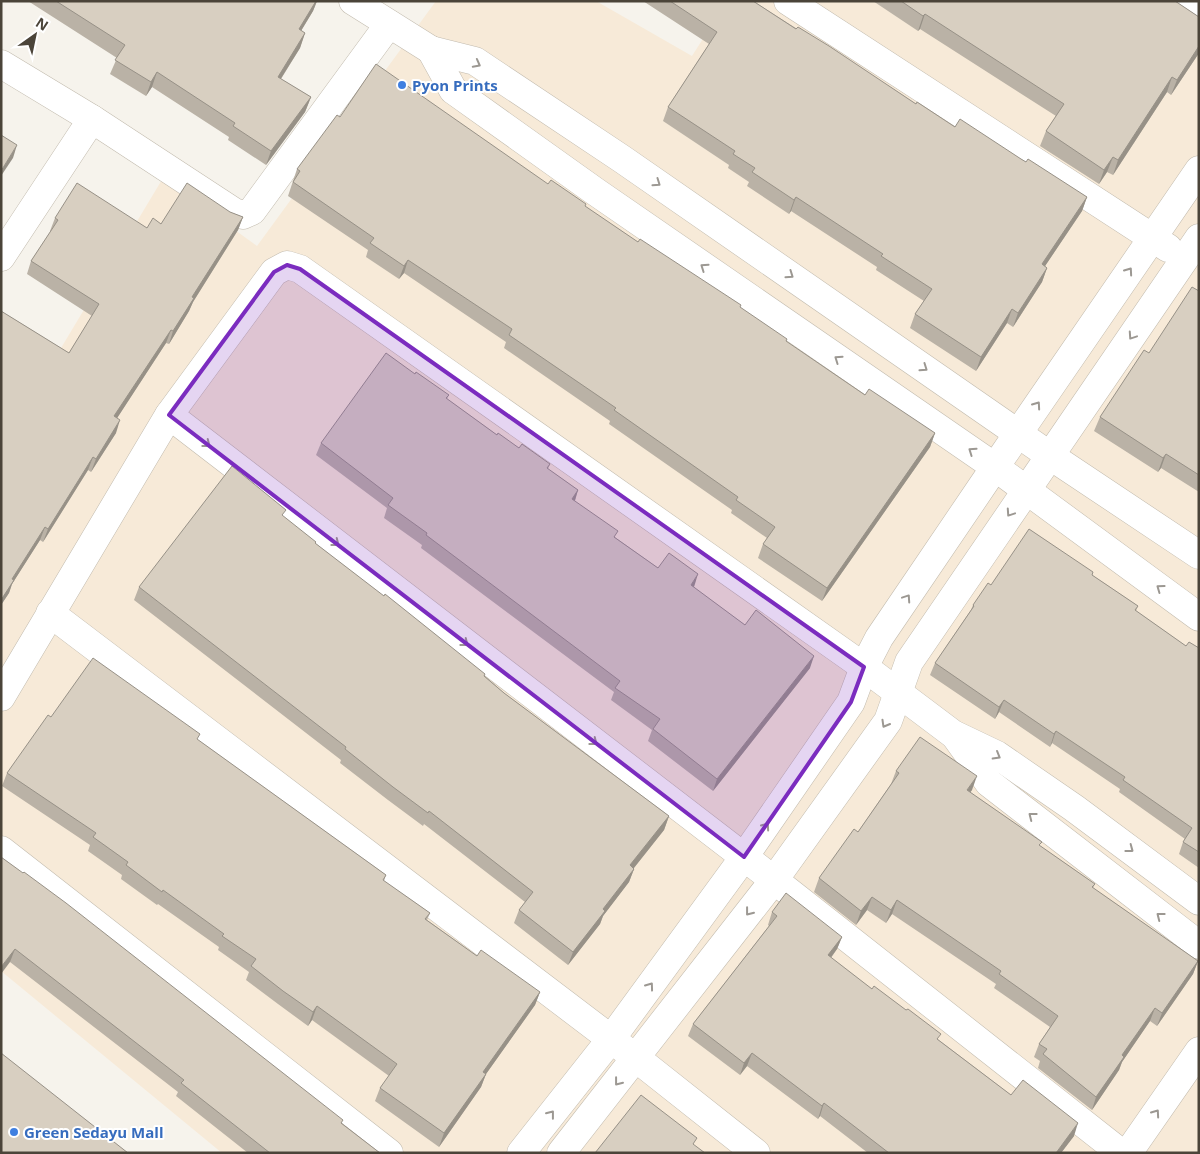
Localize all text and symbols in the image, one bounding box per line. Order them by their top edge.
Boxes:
north arrow [10,10,60,60]
text: N [32,13,52,35]
one-way arrow [472,58,481,68]
place label: Pyon Prints [412,75,498,95]
marker: Pyon Prints [396,79,408,91]
one-way arrow [651,177,660,186]
one-way arrow [700,264,710,273]
one-way arrow [1123,268,1132,277]
one-way arrow [784,269,794,278]
one-way arrow [1128,331,1138,340]
one-way arrow [834,356,844,365]
one-way arrow [918,362,927,371]
one-way arrow [1031,402,1040,411]
one-way arrow [202,439,211,448]
one-way arrow [968,448,977,457]
one-way arrow [1007,508,1016,517]
one-way arrow [330,538,339,546]
one-way arrow [1156,584,1165,594]
one-way arrow [900,594,910,603]
one-way arrow [459,637,468,645]
one-way arrow [882,718,892,727]
one-way arrow [588,736,597,744]
one-way arrow [991,749,1000,759]
one-way arrow [1028,813,1038,822]
one-way arrow [760,822,769,832]
one-way arrow [1124,844,1133,852]
one-way arrow [746,906,755,916]
one-way arrow [1157,913,1166,921]
one-way arrow [644,983,652,992]
one-way arrow [615,1076,623,1085]
one-way arrow [1150,1109,1159,1118]
one-way arrow [545,1111,554,1120]
place label: Green Sedayu Mall [24,1122,163,1142]
marker: Green Sedayu Mall [8,1126,20,1138]

